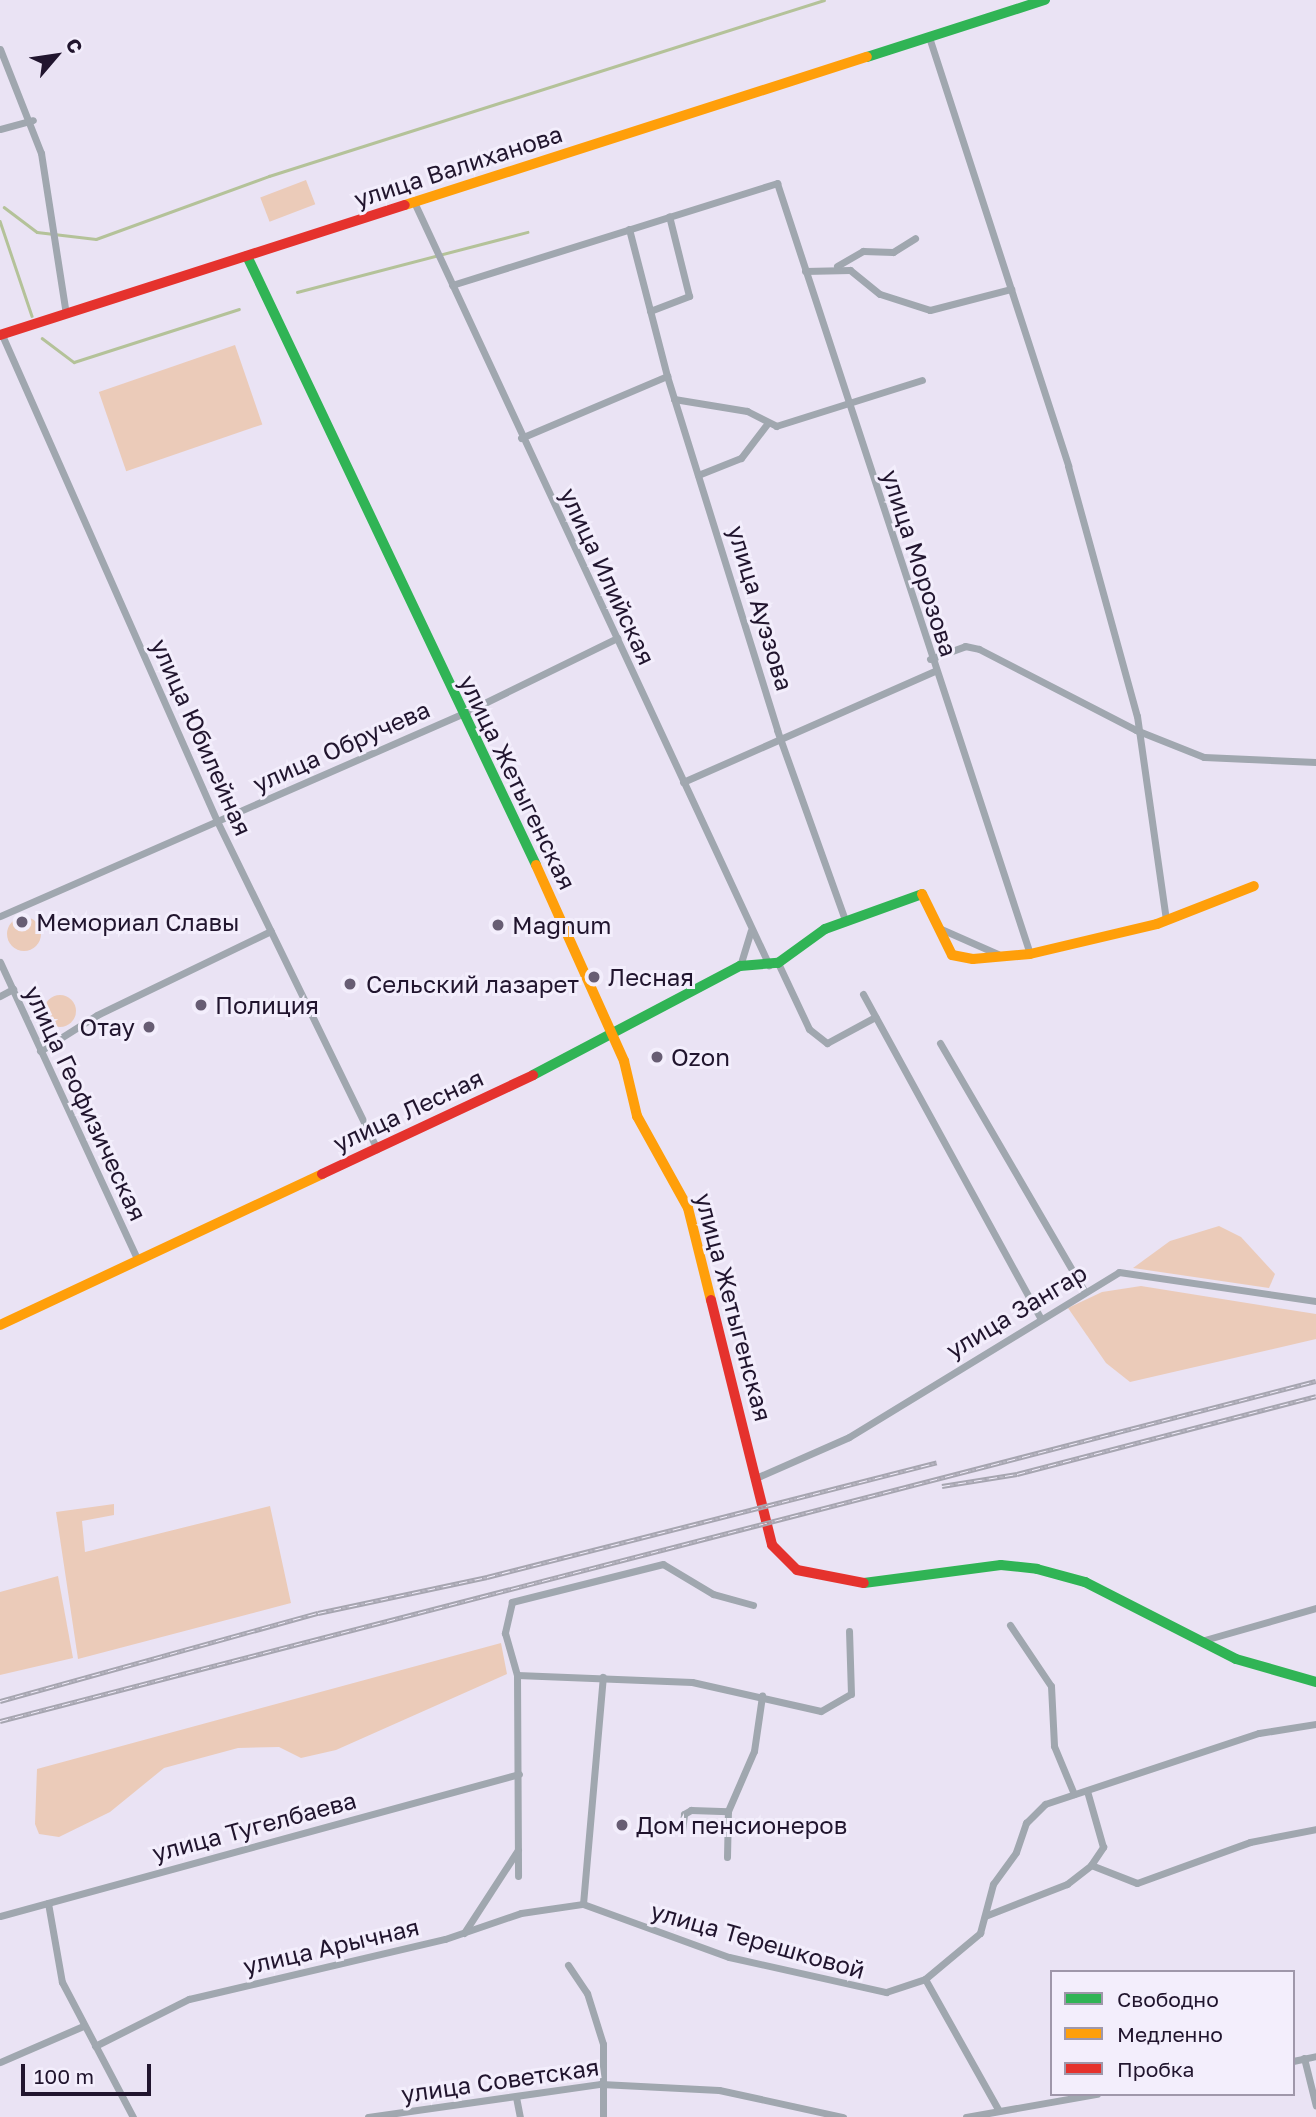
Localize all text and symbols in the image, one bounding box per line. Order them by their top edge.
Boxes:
north arrow [21,21,91,91]
text: С [61,34,88,57]
street label: улица Валиханова [350,119,566,213]
street label: улица Морозова [876,466,964,660]
street label: улица Илийская [554,483,662,669]
street label: улица Ауэзова [722,522,800,694]
street label: улица Юбилейная [146,634,258,840]
street label: улица Жетыгенская [454,670,582,894]
street label: улица Обручева [248,694,434,798]
place label: Мемориал Славы [36,908,240,936]
place label: Magnum [512,911,611,939]
marker: Мемориал Славы [14,914,30,930]
marker: Magnum [490,917,506,933]
place label: Лесная [608,963,694,991]
marker: Лесная [586,969,602,985]
place label: Сельский лазарет [366,970,579,998]
marker: Сельский лазарет [340,974,360,994]
street label: улица Геофизическая [19,981,153,1225]
place label: Полиция [215,991,319,1019]
marker: Полиция [193,997,209,1013]
place label: Отау [79,1013,135,1041]
marker: Отау [141,1019,157,1035]
place label: Ozon [671,1043,730,1071]
marker: Ozon [649,1049,665,1065]
street label: улица Лесная [328,1063,488,1157]
street label: улица Жетыгенская [690,1190,778,1424]
street label: улица Зангар [941,1258,1091,1364]
street label: улица Тугелбаева [149,1785,359,1867]
place label: Дом пенсионеров [636,1811,847,1839]
marker: Дом пенсионеров [614,1817,630,1833]
street label: улица Терешковой [648,1896,868,1984]
street label: улица Арычная [240,1912,422,1980]
legend [1050,1970,1295,2096]
text: Свободно [1117,1986,1219,2012]
text: Медленно [1117,2021,1223,2047]
scale bar [24,2050,154,2094]
street label: улица Советская [399,2052,601,2108]
text: Пробка [1117,2056,1195,2082]
text: 100 m [34,2063,94,2089]

